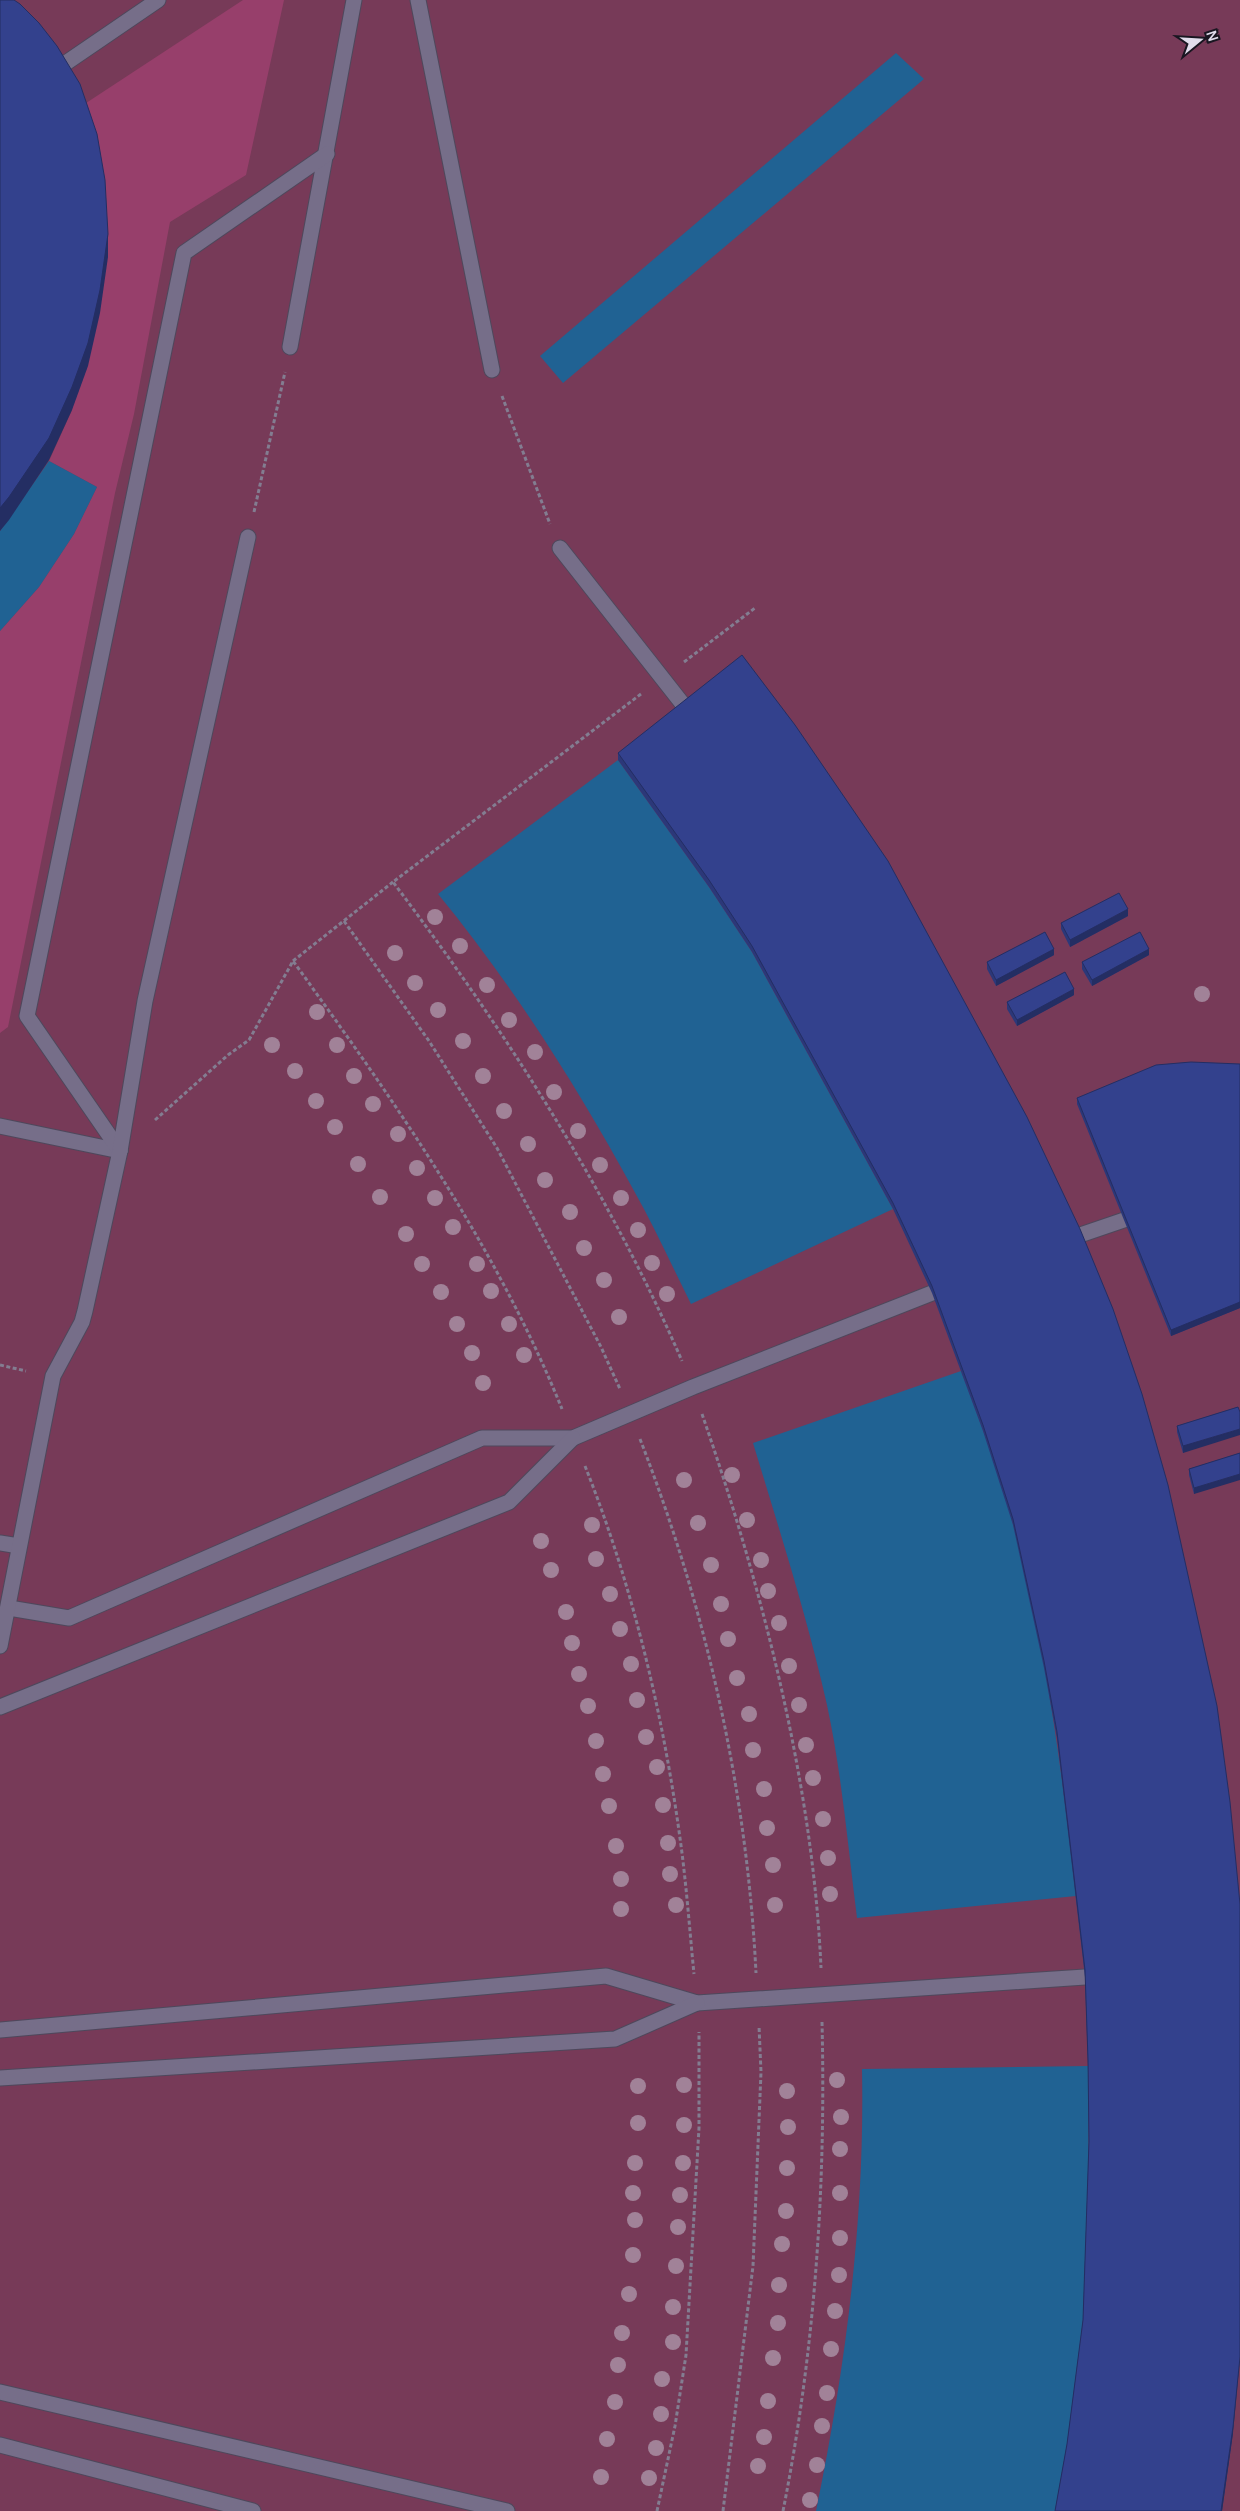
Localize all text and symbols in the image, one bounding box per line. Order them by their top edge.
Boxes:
north arrow [1175,15,1225,65]
text: N [1202,28,1223,44]

